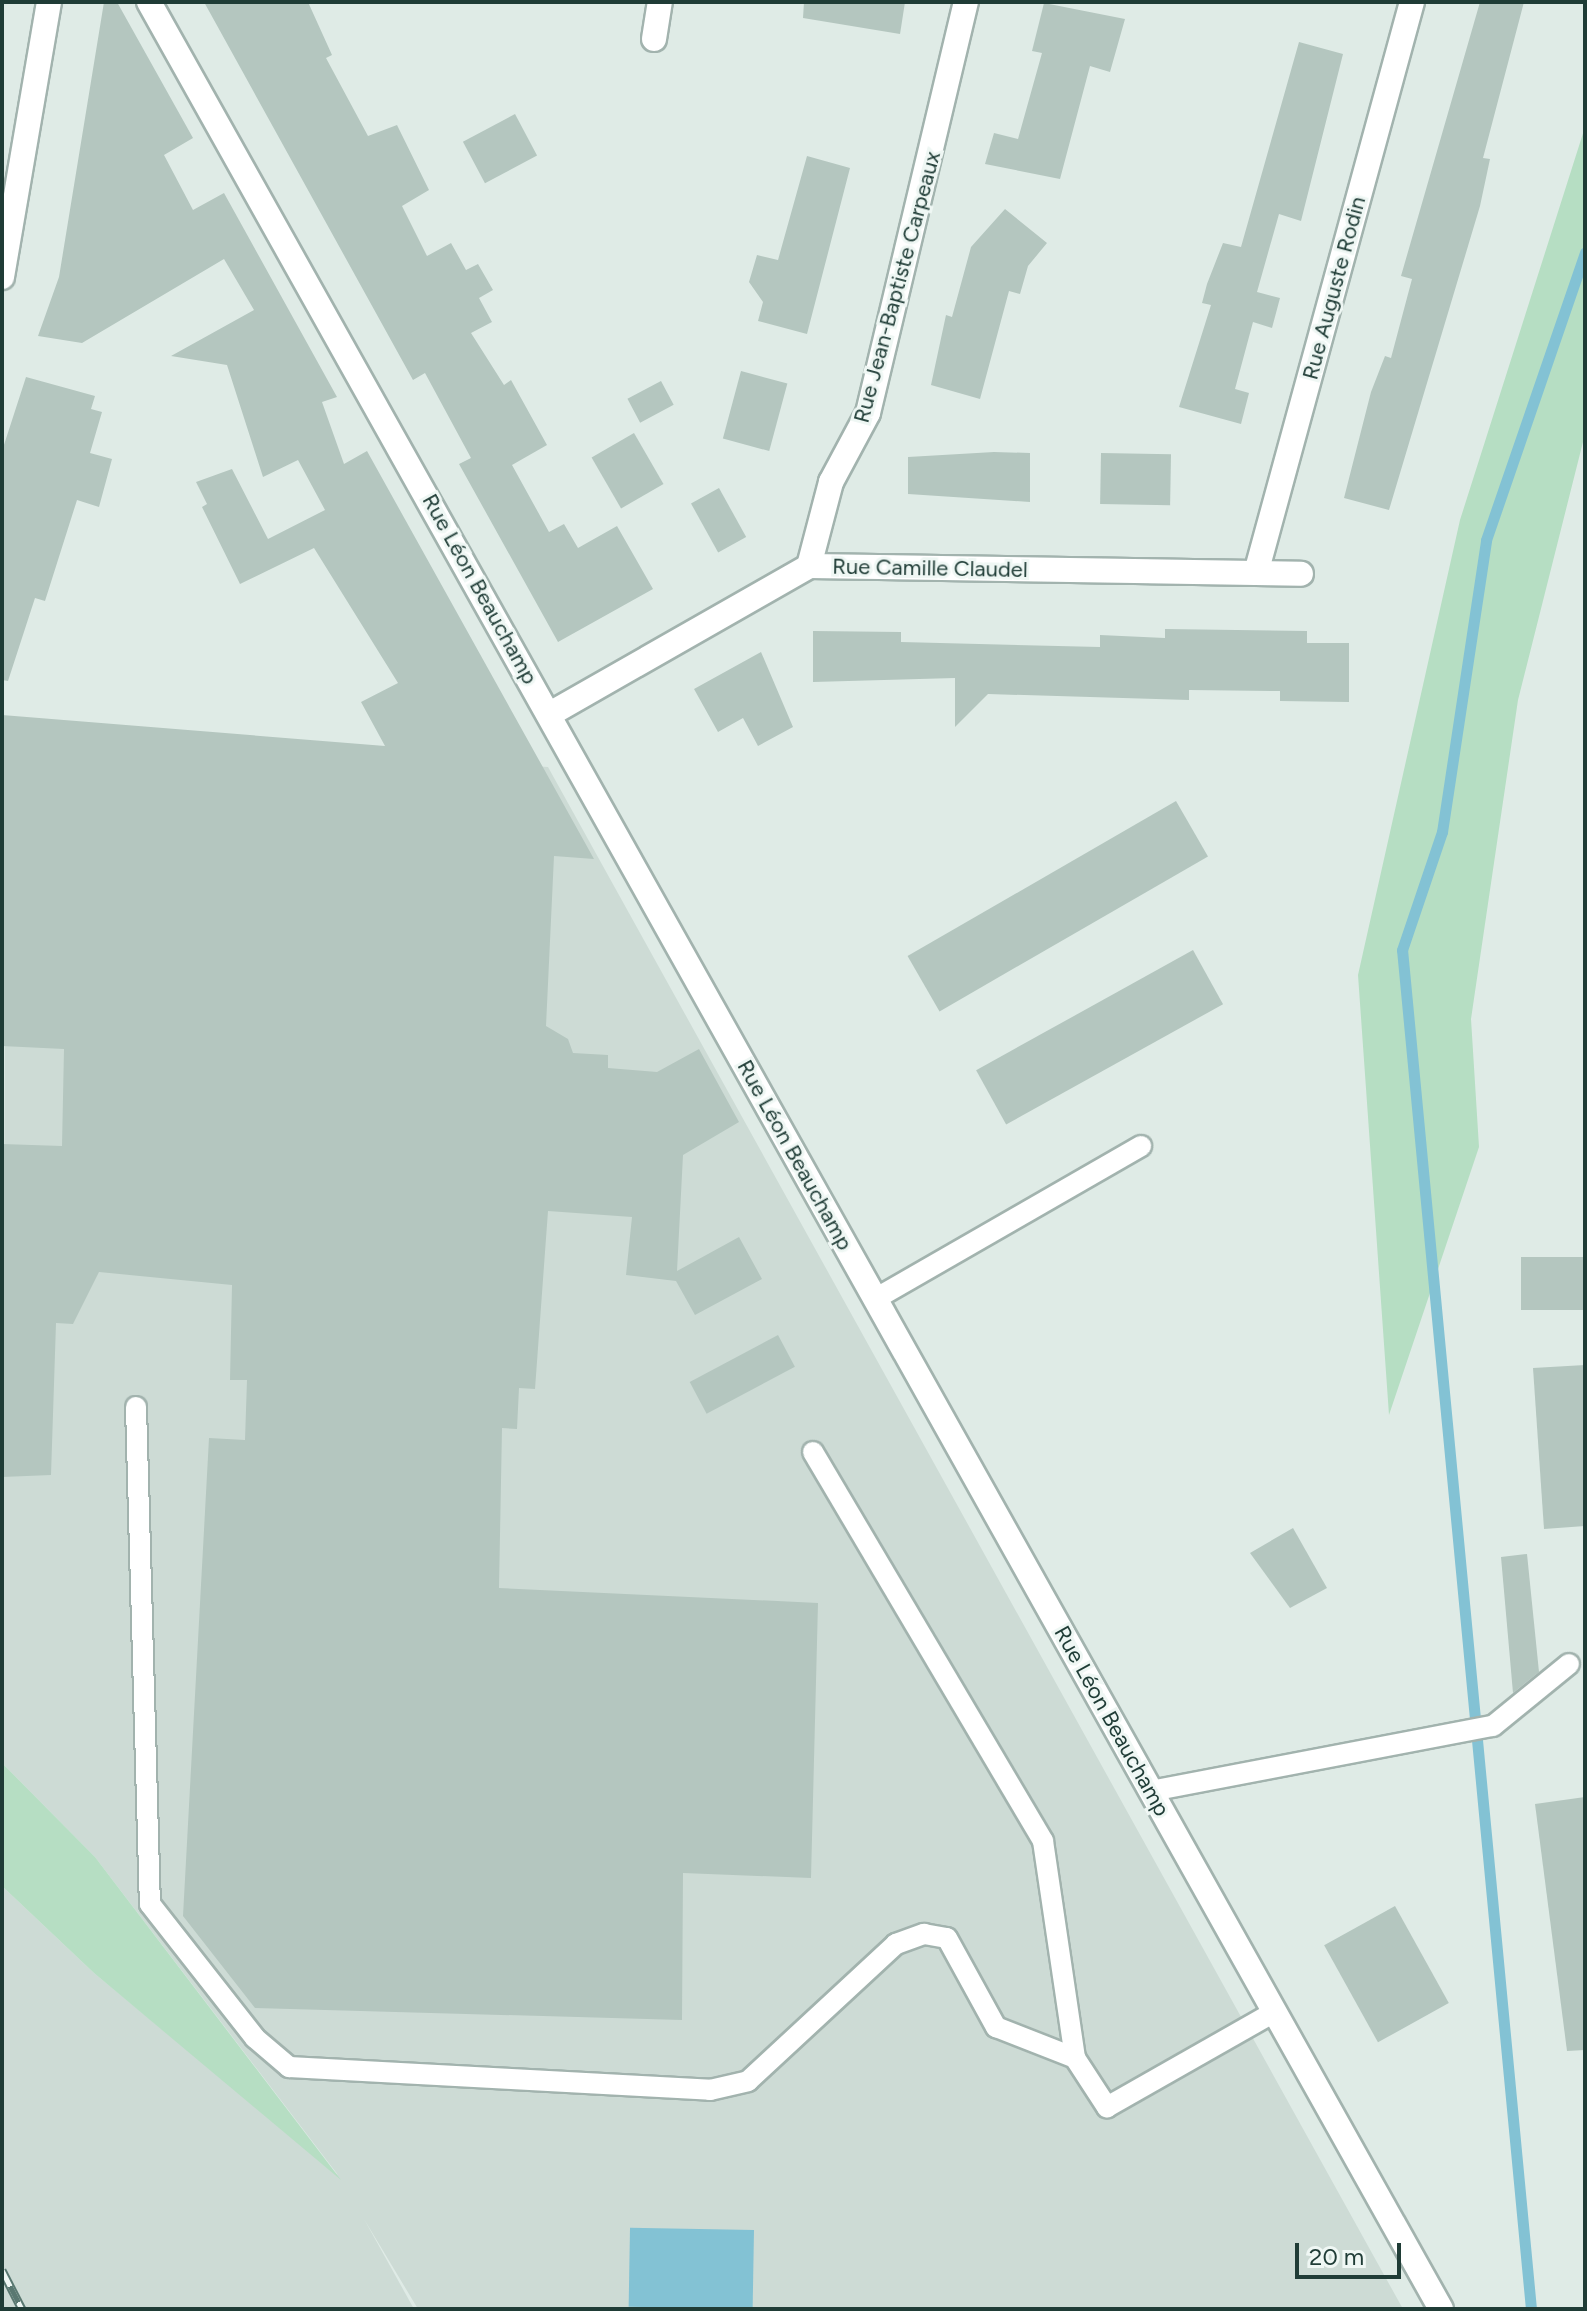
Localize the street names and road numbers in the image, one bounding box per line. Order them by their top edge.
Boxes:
street label: Rue Jean-Baptiste Carpeaux [848,148,946,426]
street label: Rue Auguste Rodin [1297,193,1371,383]
street label: Rue Léon Beauchamp [417,489,543,689]
street label: Rue Camille Claudel [832,553,1028,583]
street label: Rue Léon Beauchamp [732,1055,858,1255]
street label: Rue Léon Beauchamp [1049,1621,1175,1821]

